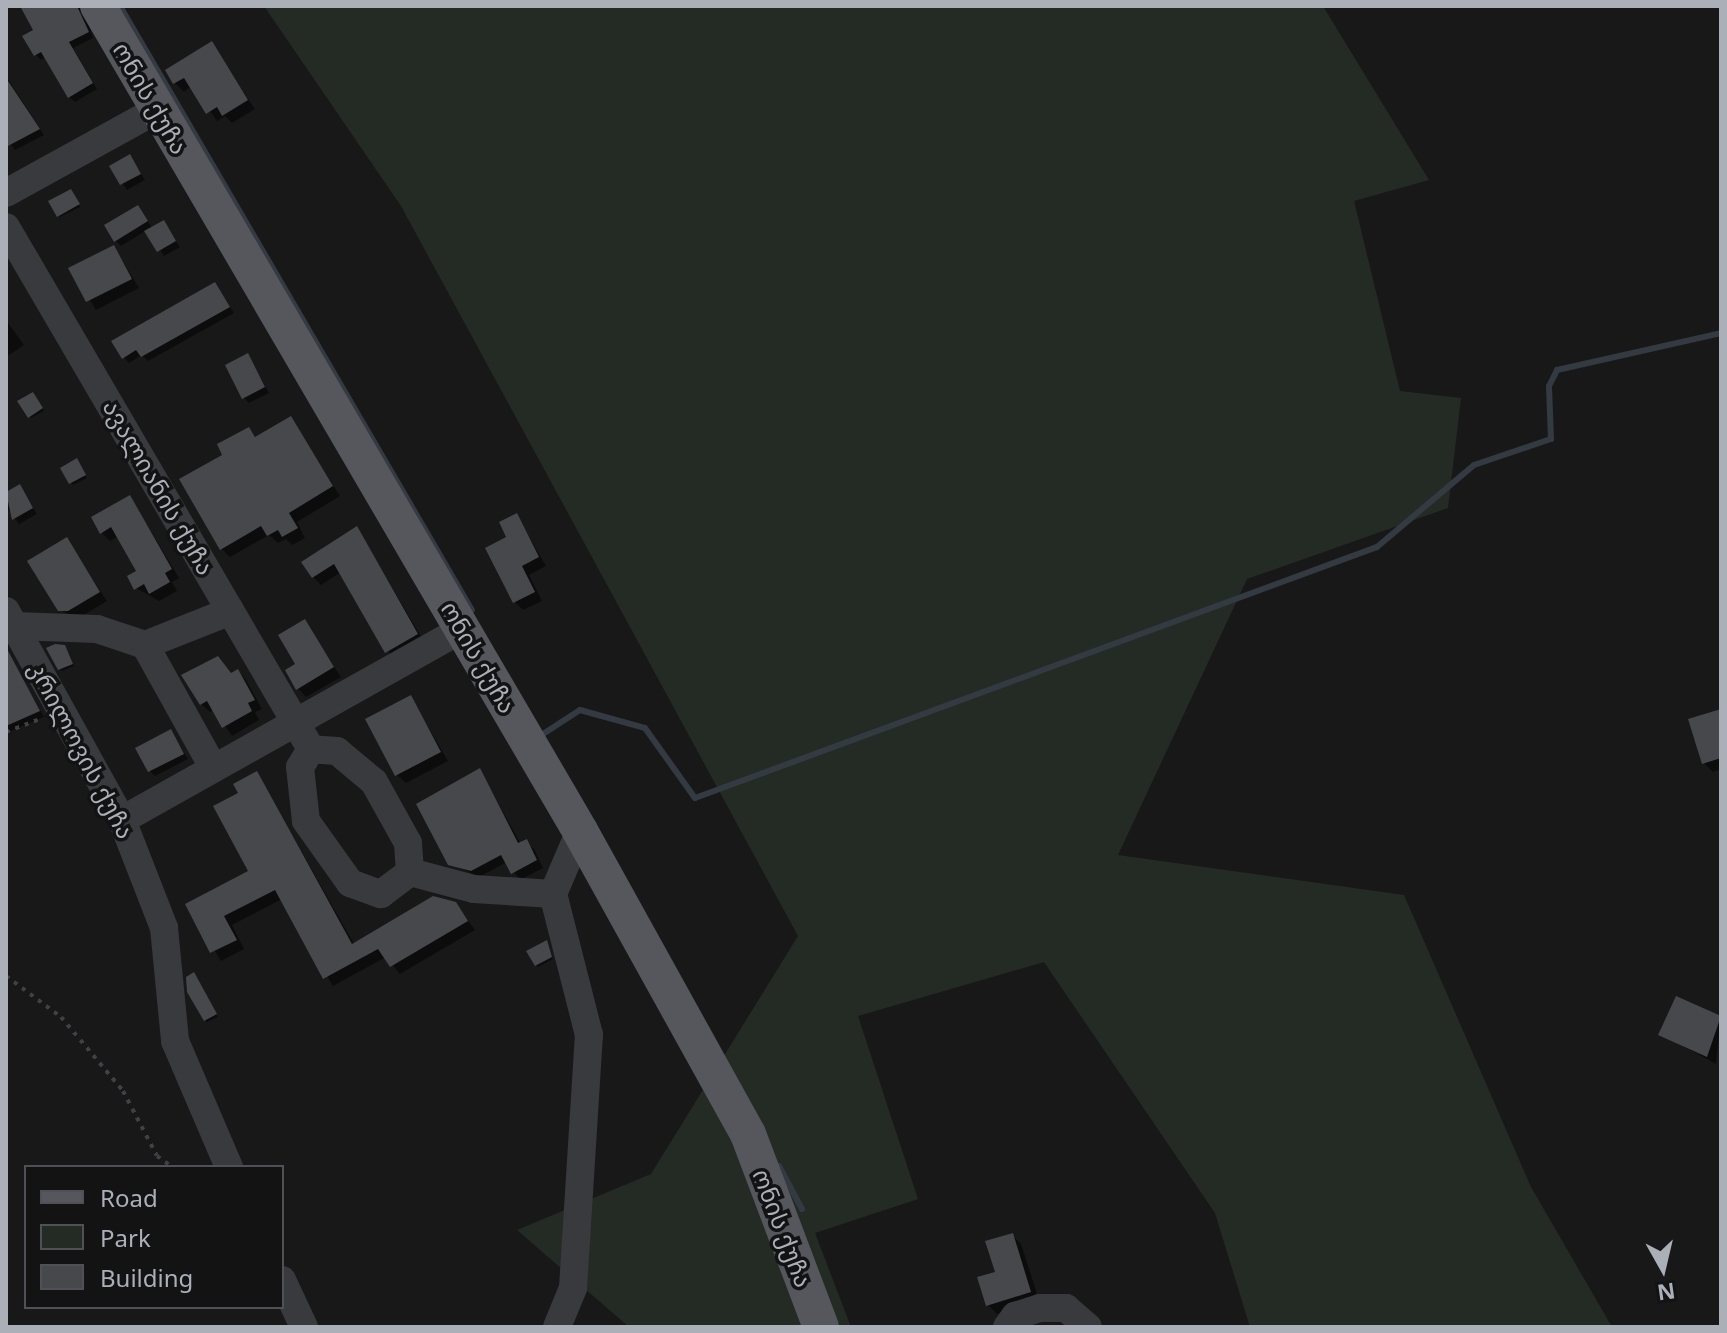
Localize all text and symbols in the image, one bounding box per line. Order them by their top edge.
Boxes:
street label: ონის ქუჩა [107,37,195,159]
street label: ავალიანის ქუჩა [97,394,221,580]
street label: ონის ქუჩა [435,596,523,718]
street label: კრილოვის ქუჩა [23,657,141,843]
legend [24,1165,284,1309]
street label: ონის ქუჩა [747,1165,819,1291]
text: Road [100,1181,158,1214]
text: Park [100,1221,151,1254]
north arrow [1623,1229,1703,1309]
text: Building [100,1261,193,1294]
text: N [1655,1277,1677,1309]

